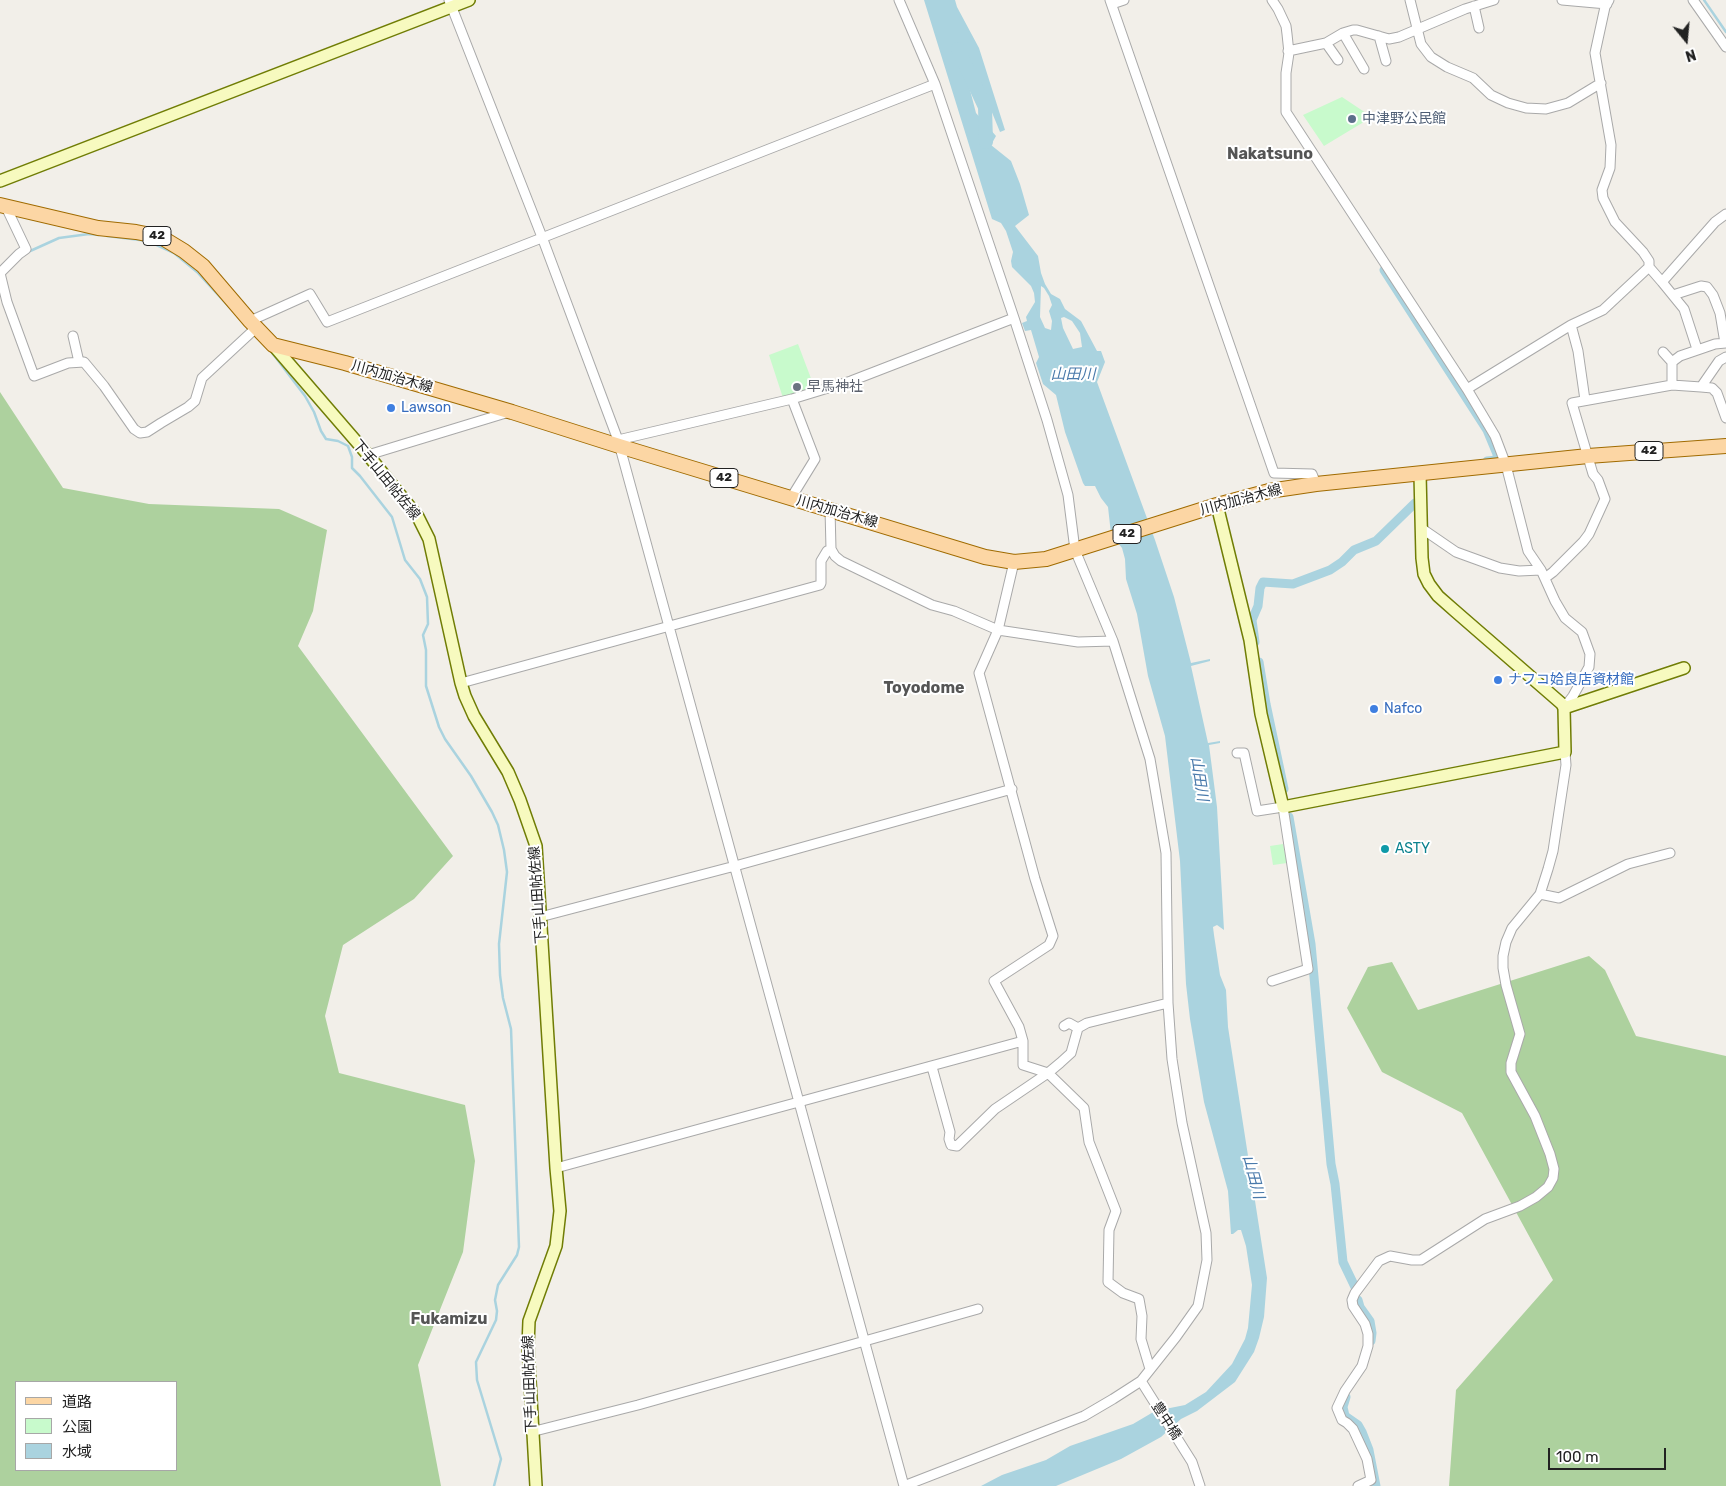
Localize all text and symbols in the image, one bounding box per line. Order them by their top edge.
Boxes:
north arrow [1661,15,1711,65]
text: N [1683,45,1698,64]
place label: 中津野公民館 [1362,111,1446,127]
marker: 中津野公民館 [1346,113,1358,125]
district label: Nakatsuno [1227,144,1313,164]
road number: 42 [143,227,171,246]
street label: 川内加治木線 [349,357,435,397]
water label: 山田川 [1051,366,1095,384]
place label: 早馬神社 [807,379,863,395]
marker: 早馬神社 [791,381,803,393]
place label: Lawson [401,400,451,416]
marker: Lawson [385,402,397,414]
street label: 下手山田帖佐線 [349,437,423,523]
road number: 42 [1635,442,1663,461]
road number: 42 [710,468,738,488]
street label: 川内加治木線 [1198,481,1284,519]
street label: 川内加治木線 [794,492,880,532]
road number: 42 [1113,524,1141,544]
place label: ナフコ姶良店資材館 [1508,672,1634,688]
marker: ナフコ姶良店資材館 [1492,674,1504,686]
district label: Toyodome [883,678,965,698]
place label: Nafco [1384,701,1422,717]
marker: Nafco [1368,703,1380,715]
water label: 山田川 [1187,755,1211,803]
place label: ASTY [1395,841,1430,857]
marker: ASTY [1379,843,1391,855]
street label: 下手山田帖佐線 [526,846,550,944]
water label: 山田川 [1238,1153,1268,1201]
district label: Fukamizu [410,1309,488,1329]
street label: 下手山田帖佐線 [520,1335,540,1433]
legend [15,1381,178,1471]
text: 道路 [62,1393,92,1411]
street label: 豊中橋 [1148,1399,1184,1443]
text: 公園 [62,1418,92,1436]
scale bar [1551,1438,1668,1470]
text: 水域 [62,1443,92,1461]
text: 100 m [1556,1448,1598,1466]

